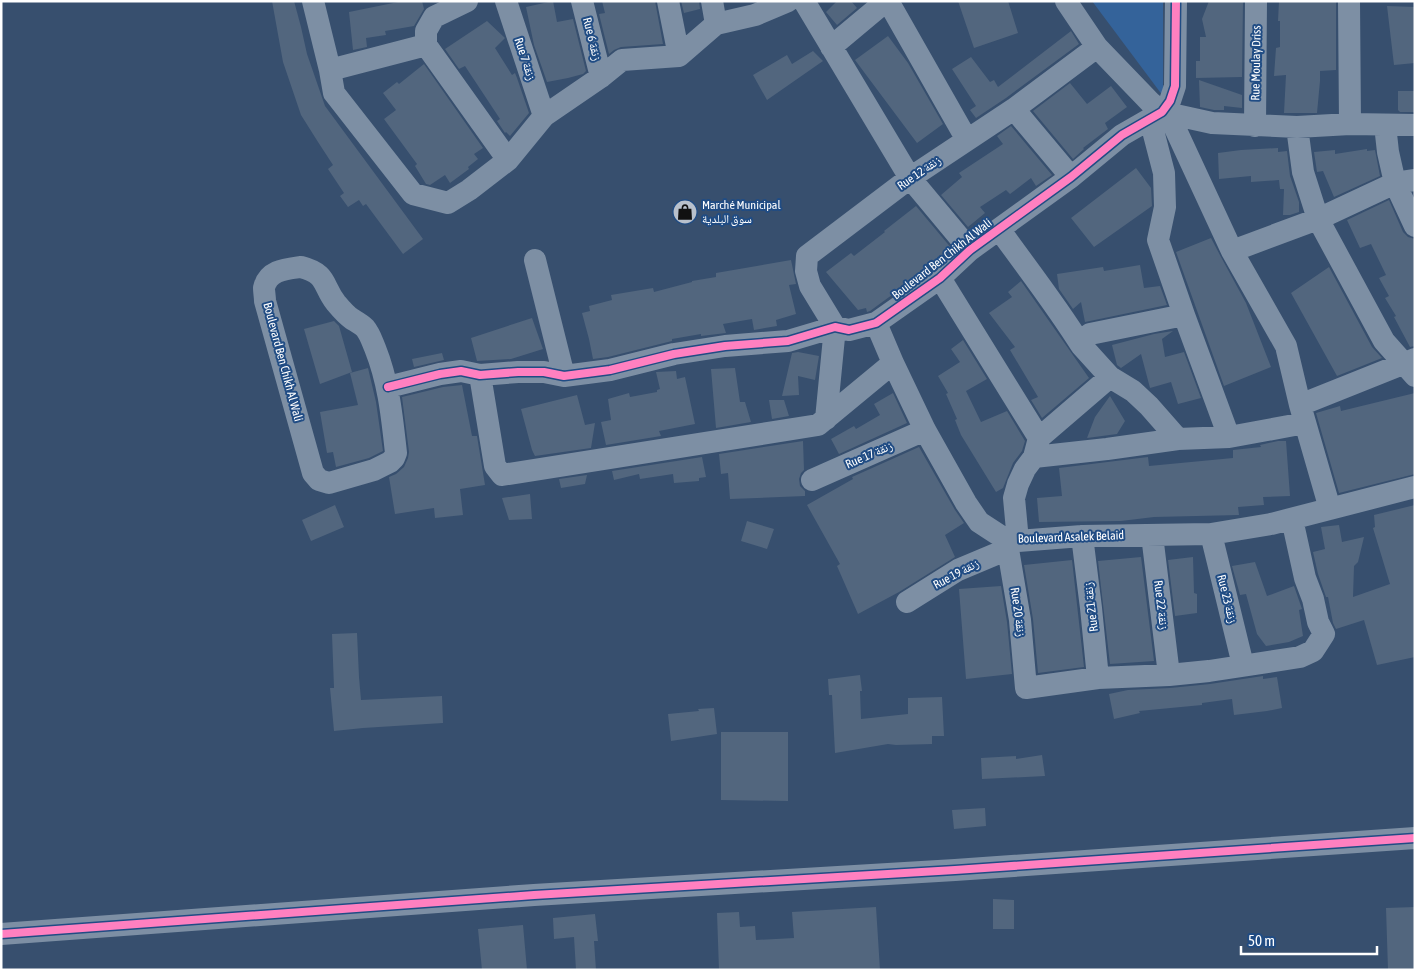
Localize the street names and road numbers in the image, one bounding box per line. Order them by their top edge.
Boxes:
street label: Rue 6 زنقة [580,16,604,62]
street label: Rue Moulay Driss [1248,25,1264,101]
street label: Rue 7 زنقة [512,36,539,83]
street label: Rue 12 زنقة [895,153,944,193]
street label: Boulevard Ben Chikh Al Wali [889,216,995,302]
street label: Boulevard Ben Chikh Al Wali [260,301,306,423]
street label: Rue 17 زنقة [843,438,895,472]
street label: Boulevard Asalek Belaid [1018,528,1124,546]
street label: Rue 19 زنقة [931,556,982,592]
street label: Rue 23 زنقة [1214,573,1240,625]
street label: Rue 22 زنقة [1151,579,1171,631]
street label: Rue 21 زنقة [1081,581,1101,633]
street label: Rue 20 زنقة [1008,586,1028,638]

